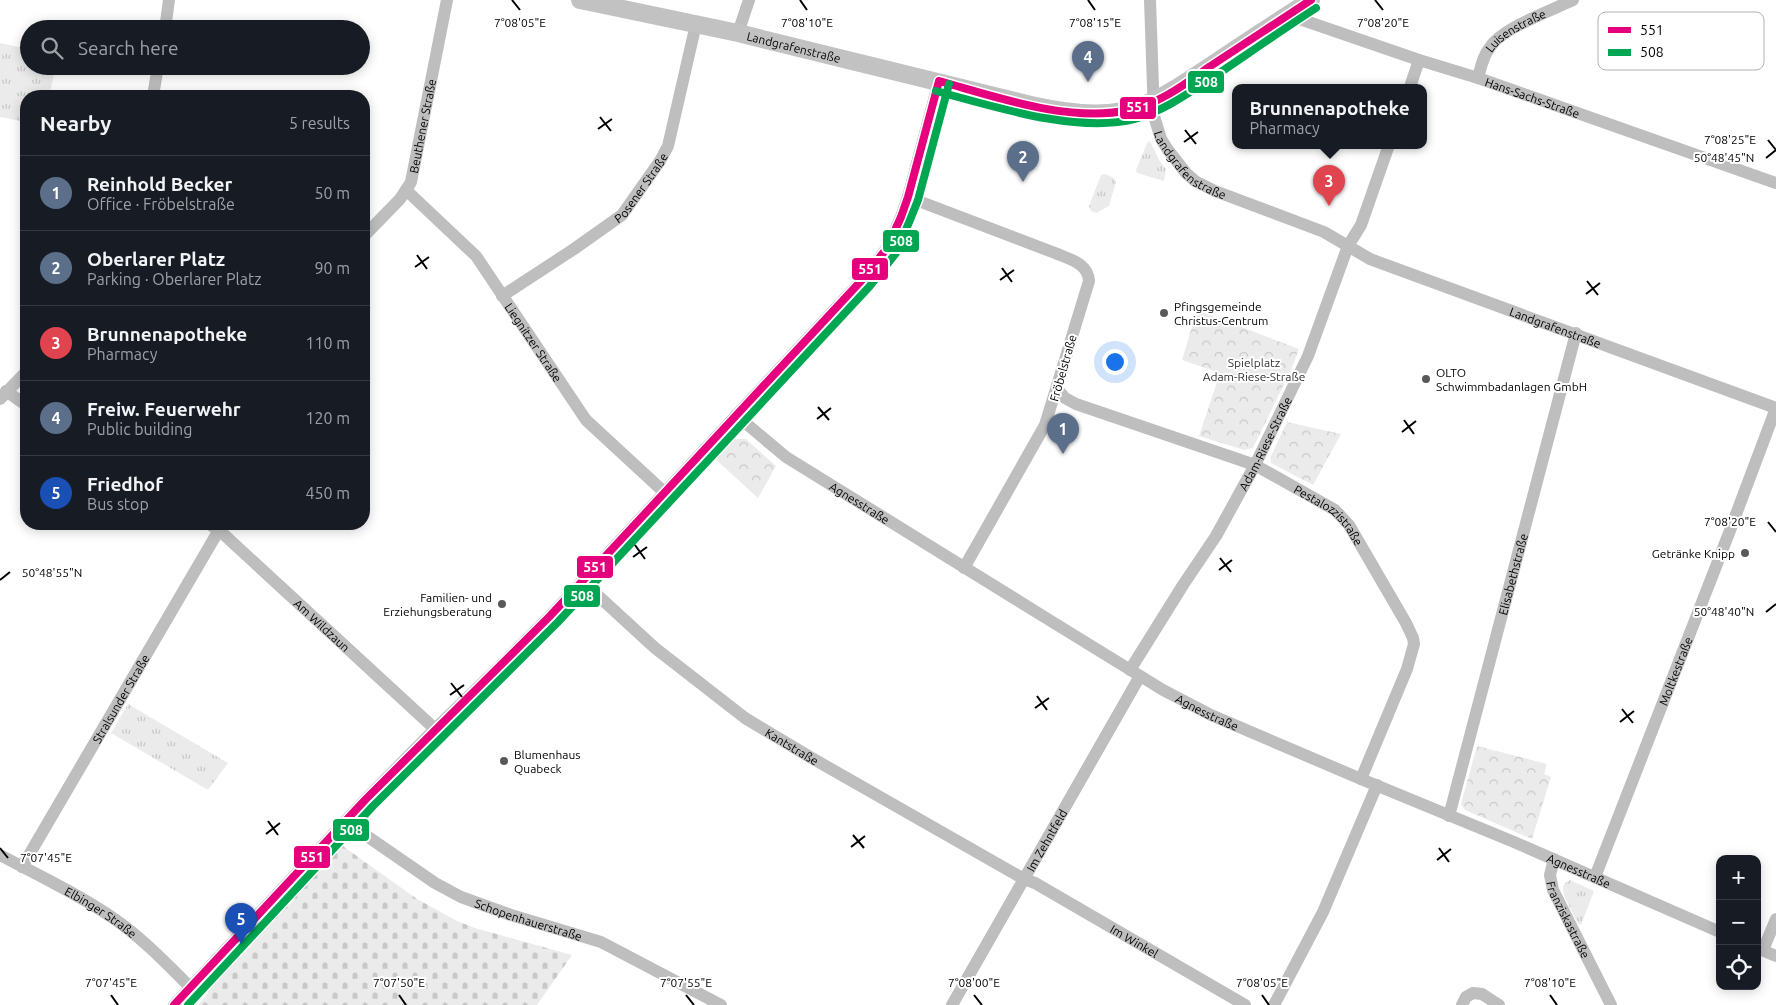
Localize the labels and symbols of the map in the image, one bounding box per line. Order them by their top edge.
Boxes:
street label: Luisenstraße [1482,7,1547,54]
legend [1598,12,1764,70]
text: 7°08'05"E [494,16,546,29]
text: 7°08'10"E [781,16,833,29]
text: 7°08'15"E [1069,16,1121,29]
text: 7°08'20"E [1357,16,1409,29]
text: 551 [1640,22,1664,38]
street label: Landgrafenstraße [746,29,842,65]
pin: 4 [1072,41,1104,82]
text: 508 [1640,44,1664,60]
line badge: 508 [1187,70,1225,94]
text: 508 [1194,74,1218,90]
street label: Hans-Sachs-Straße [1484,75,1582,120]
street label: Beuthener Straße [406,78,438,174]
line badge: 551 [1119,96,1157,120]
text: 551 [1126,99,1150,115]
street label: Landgrafenstraße [1152,129,1228,201]
text: 7°08'25"E [1704,133,1756,146]
pin: 2 [1007,141,1039,182]
street label: Posener Straße [612,151,670,225]
text: 50°48'45"N [1694,151,1754,164]
pin: 3 [1313,165,1345,206]
line badge: 508 [882,229,920,253]
text: 508 [889,233,913,249]
line badge: 551 [851,257,889,281]
text: 551 [858,261,882,277]
street label: Liegnitzer Straße [503,300,565,384]
place label: Pfingsgemeinde Christus-Centrum [1174,300,1268,327]
street label: Landgrafenstraße [1508,304,1603,350]
marker: Pfingsgemeinde Christus-Centrum [1158,307,1170,319]
street label: Fröbelstraße [1047,333,1079,403]
your location [1102,349,1128,375]
park label: Spielplatz Adam-Riese-Straße [1203,356,1305,383]
place label: OLTO Schwimmbadanlagen GmbH [1436,366,1587,393]
marker: OLTO Schwimmbadanlagen GmbH [1420,373,1432,385]
street label: Adam-Riese-Straße [1236,395,1294,492]
pin: 1 [1047,413,1079,454]
street label: Agnesstraße [827,479,892,526]
street label: Pestalozzistraße [1292,482,1366,547]
text: 7°08'20"E [1704,515,1756,528]
street label: Elisabethstraße [1496,532,1530,616]
place label: Getränke Knipp [1652,547,1735,560]
marker: Getränke Knipp [1739,547,1751,559]
line badge: 551 [576,555,614,579]
text: 551 [583,559,607,575]
text: 50°48'55"N [22,566,82,579]
line badge: 508 [563,584,601,608]
text: 508 [570,588,594,604]
place label: Familien- und Erziehungsberatung [383,591,492,618]
street label: Am Wildzaun [292,596,353,654]
marker: Familien- und Erziehungsberatung [496,598,508,610]
text: 50°48'40"N [1694,605,1754,618]
street label: Moltkestraße [1656,635,1694,707]
street label: Stralsunder Straße [89,652,151,745]
street label: Agnesstraße [1174,691,1241,732]
street label: Kantstraße [763,725,821,767]
place label: Blumenhaus Quabeck [514,748,581,775]
marker: Blumenhaus Quabeck [498,755,510,767]
street label: Im Zehntfeld [1023,807,1069,873]
line badge: 508 [332,818,370,842]
text: 508 [339,822,363,838]
line badge: 551 [293,845,331,869]
text: 551 [300,849,324,865]
text: 7°07'45"E [20,851,72,864]
street label: Agnesstraße [1545,851,1613,890]
street label: Franziskastraße [1545,880,1593,960]
street label: Elbinger Straße [63,884,140,940]
street label: Schopenhauerstraße [473,896,584,942]
pin: 5 [225,903,257,944]
street label: Im Winkel [1108,922,1161,960]
text: 7°07'45"E [85,976,137,989]
text: 7°07'50"E [373,976,425,989]
text: 7°07'55"E [660,976,712,989]
text: 7°08'00"E [948,976,1000,989]
text: 7°08'05"E [1236,976,1288,989]
text: 7°08'10"E [1524,976,1576,989]

